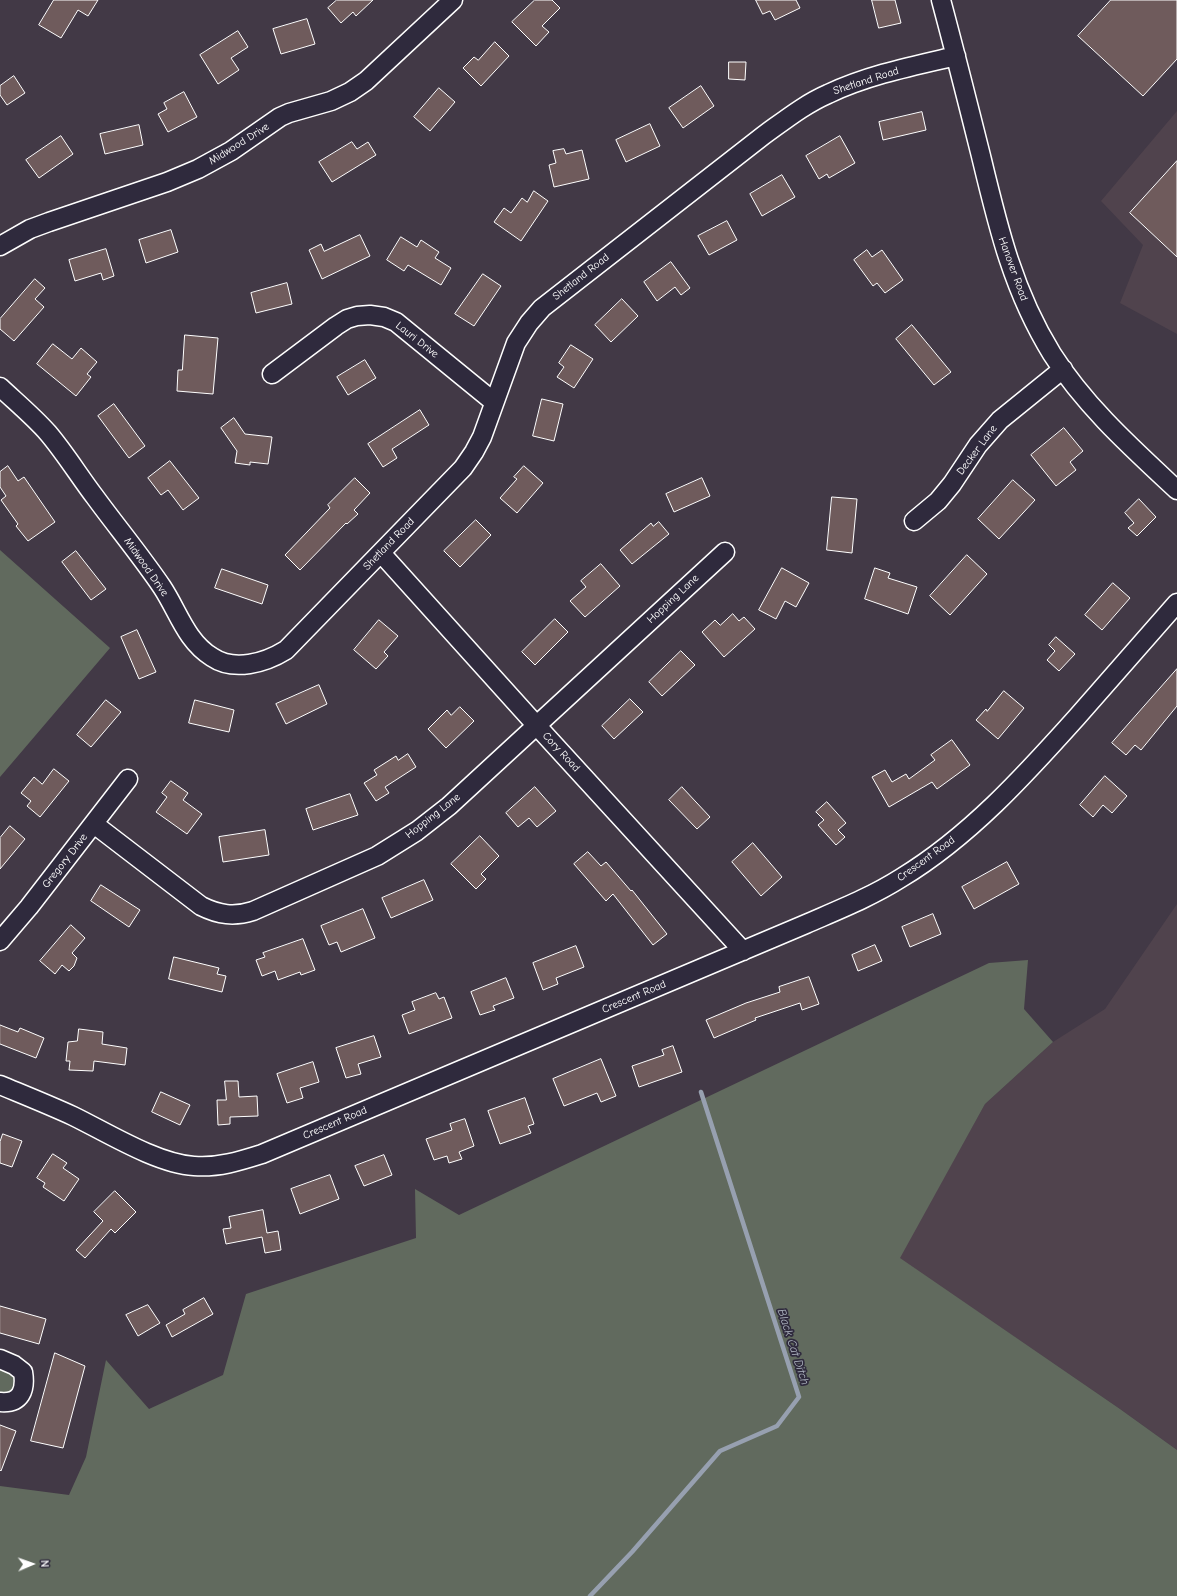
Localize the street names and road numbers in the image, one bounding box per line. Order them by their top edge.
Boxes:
street label: Shetland Road [832,64,900,98]
street label: Midwood Drive [206,120,272,168]
street label: Hanover Road [995,235,1031,303]
street label: Shetland Road [550,251,612,303]
street label: Lauri Drive [393,319,441,361]
street label: Decker Lane [954,422,1000,478]
street label: Shetland Road [361,515,417,573]
street label: Midwood Drive [121,535,171,599]
street label: Hopping Lane [644,572,702,626]
street label: Cory Road [539,729,583,775]
street label: Hopping Lane [403,790,463,842]
street label: Gregory Drive [40,831,90,891]
street label: Crescent Road [894,834,958,884]
street label: Crescent Road [600,978,668,1016]
street label: Crescent Road [301,1104,369,1142]

